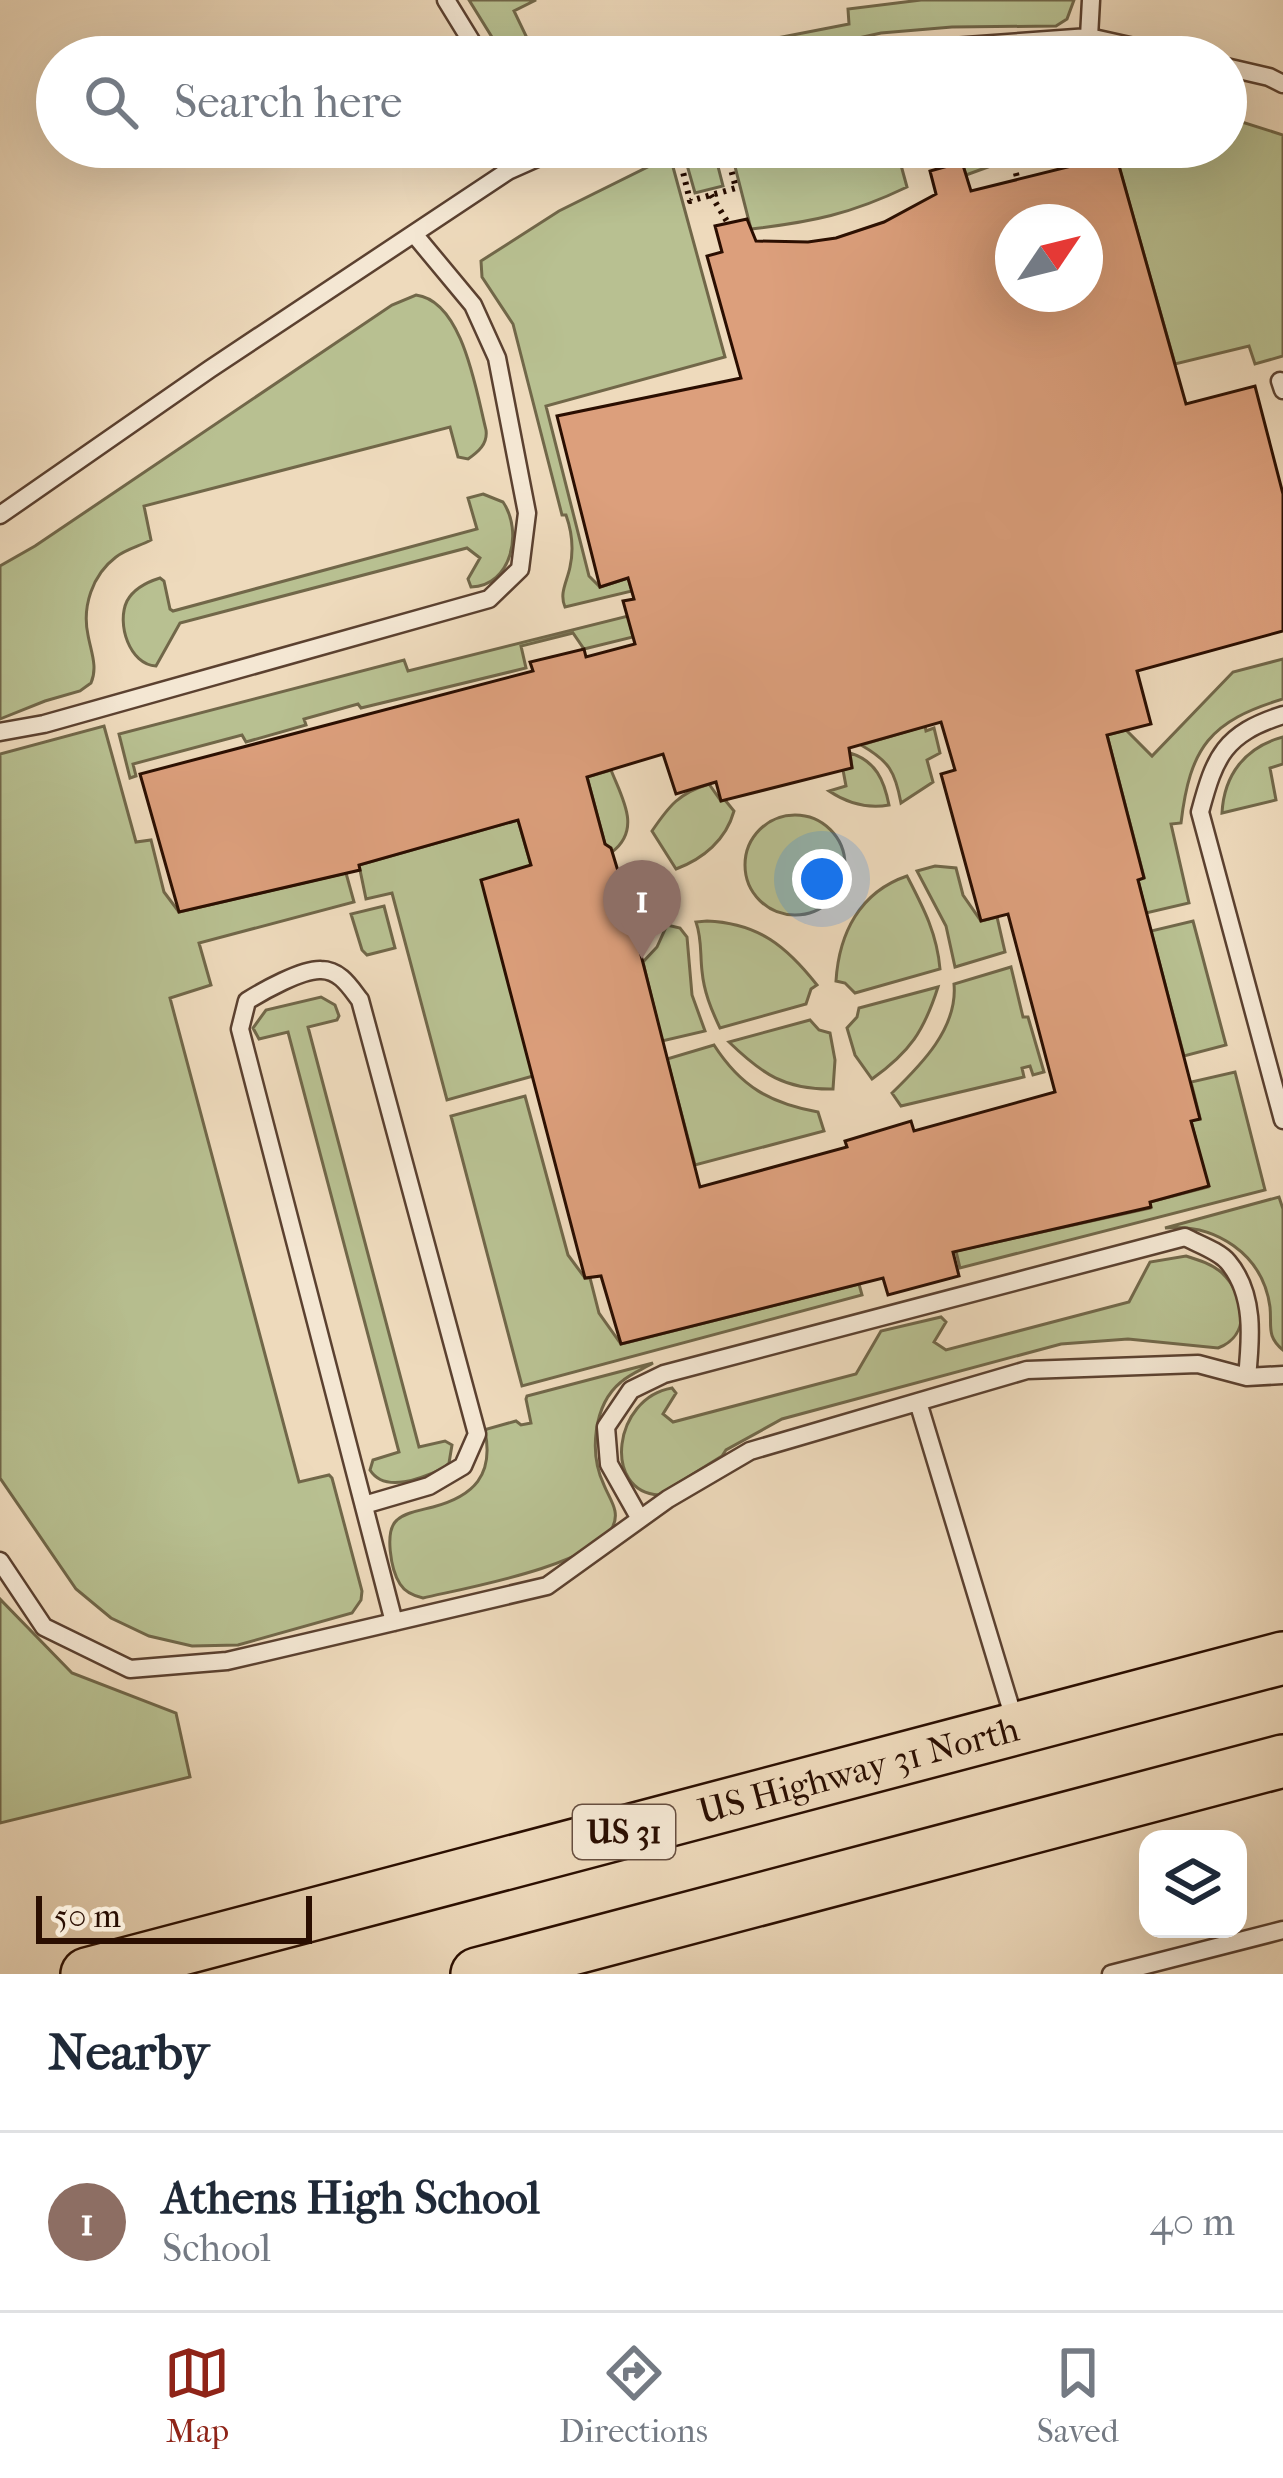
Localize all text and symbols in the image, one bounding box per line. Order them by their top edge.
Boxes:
search box [36,36,1247,168]
icon: search [78,69,144,135]
text: Search here [174,76,402,129]
north arrow [995,204,1103,312]
your location [792,849,852,909]
pin: 1 [603,860,681,959]
street label: US Highway 31 North [694,1708,1023,1833]
road number: US 31 [573,1805,675,1859]
map controls [1139,1830,1247,1938]
button: layers [1139,1830,1247,1938]
scale bar [36,1890,312,1943]
text: 50 m [54,1897,121,1936]
text: Nearby [48,2022,209,2082]
text: Athens High School [162,2172,540,2225]
text: 1 [80,2199,94,2245]
text: 40 m [1150,2199,1235,2245]
text: School [162,2225,271,2271]
tab: Map [164,2340,230,2451]
tab: Directions [559,2340,708,2451]
tab: Saved [1037,2340,1119,2451]

